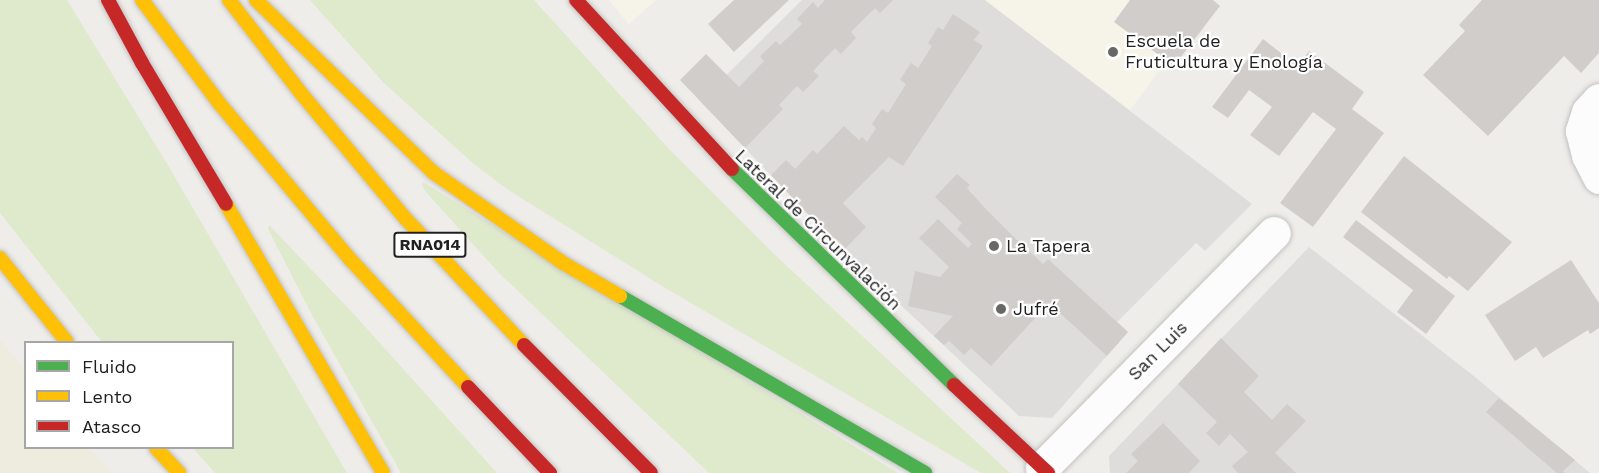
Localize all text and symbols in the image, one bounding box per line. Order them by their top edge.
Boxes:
place label: Escuela de Fruticultura y Enología [1125,31,1324,74]
marker: Escuela de Fruticultura y Enología [1106,45,1120,59]
street label: Lateral de Circunvalación [730,145,906,315]
road number: RNA014 [392,232,468,258]
place label: La Tapera [1006,235,1091,257]
marker: La Tapera [987,239,1001,253]
place label: Jufré [1013,298,1059,320]
marker: Jufré [994,302,1008,316]
street label: San Luis [1124,317,1192,385]
legend [24,341,234,449]
text: Fluido [82,356,136,377]
text: Lento [82,386,132,407]
text: Atasco [82,416,141,437]

